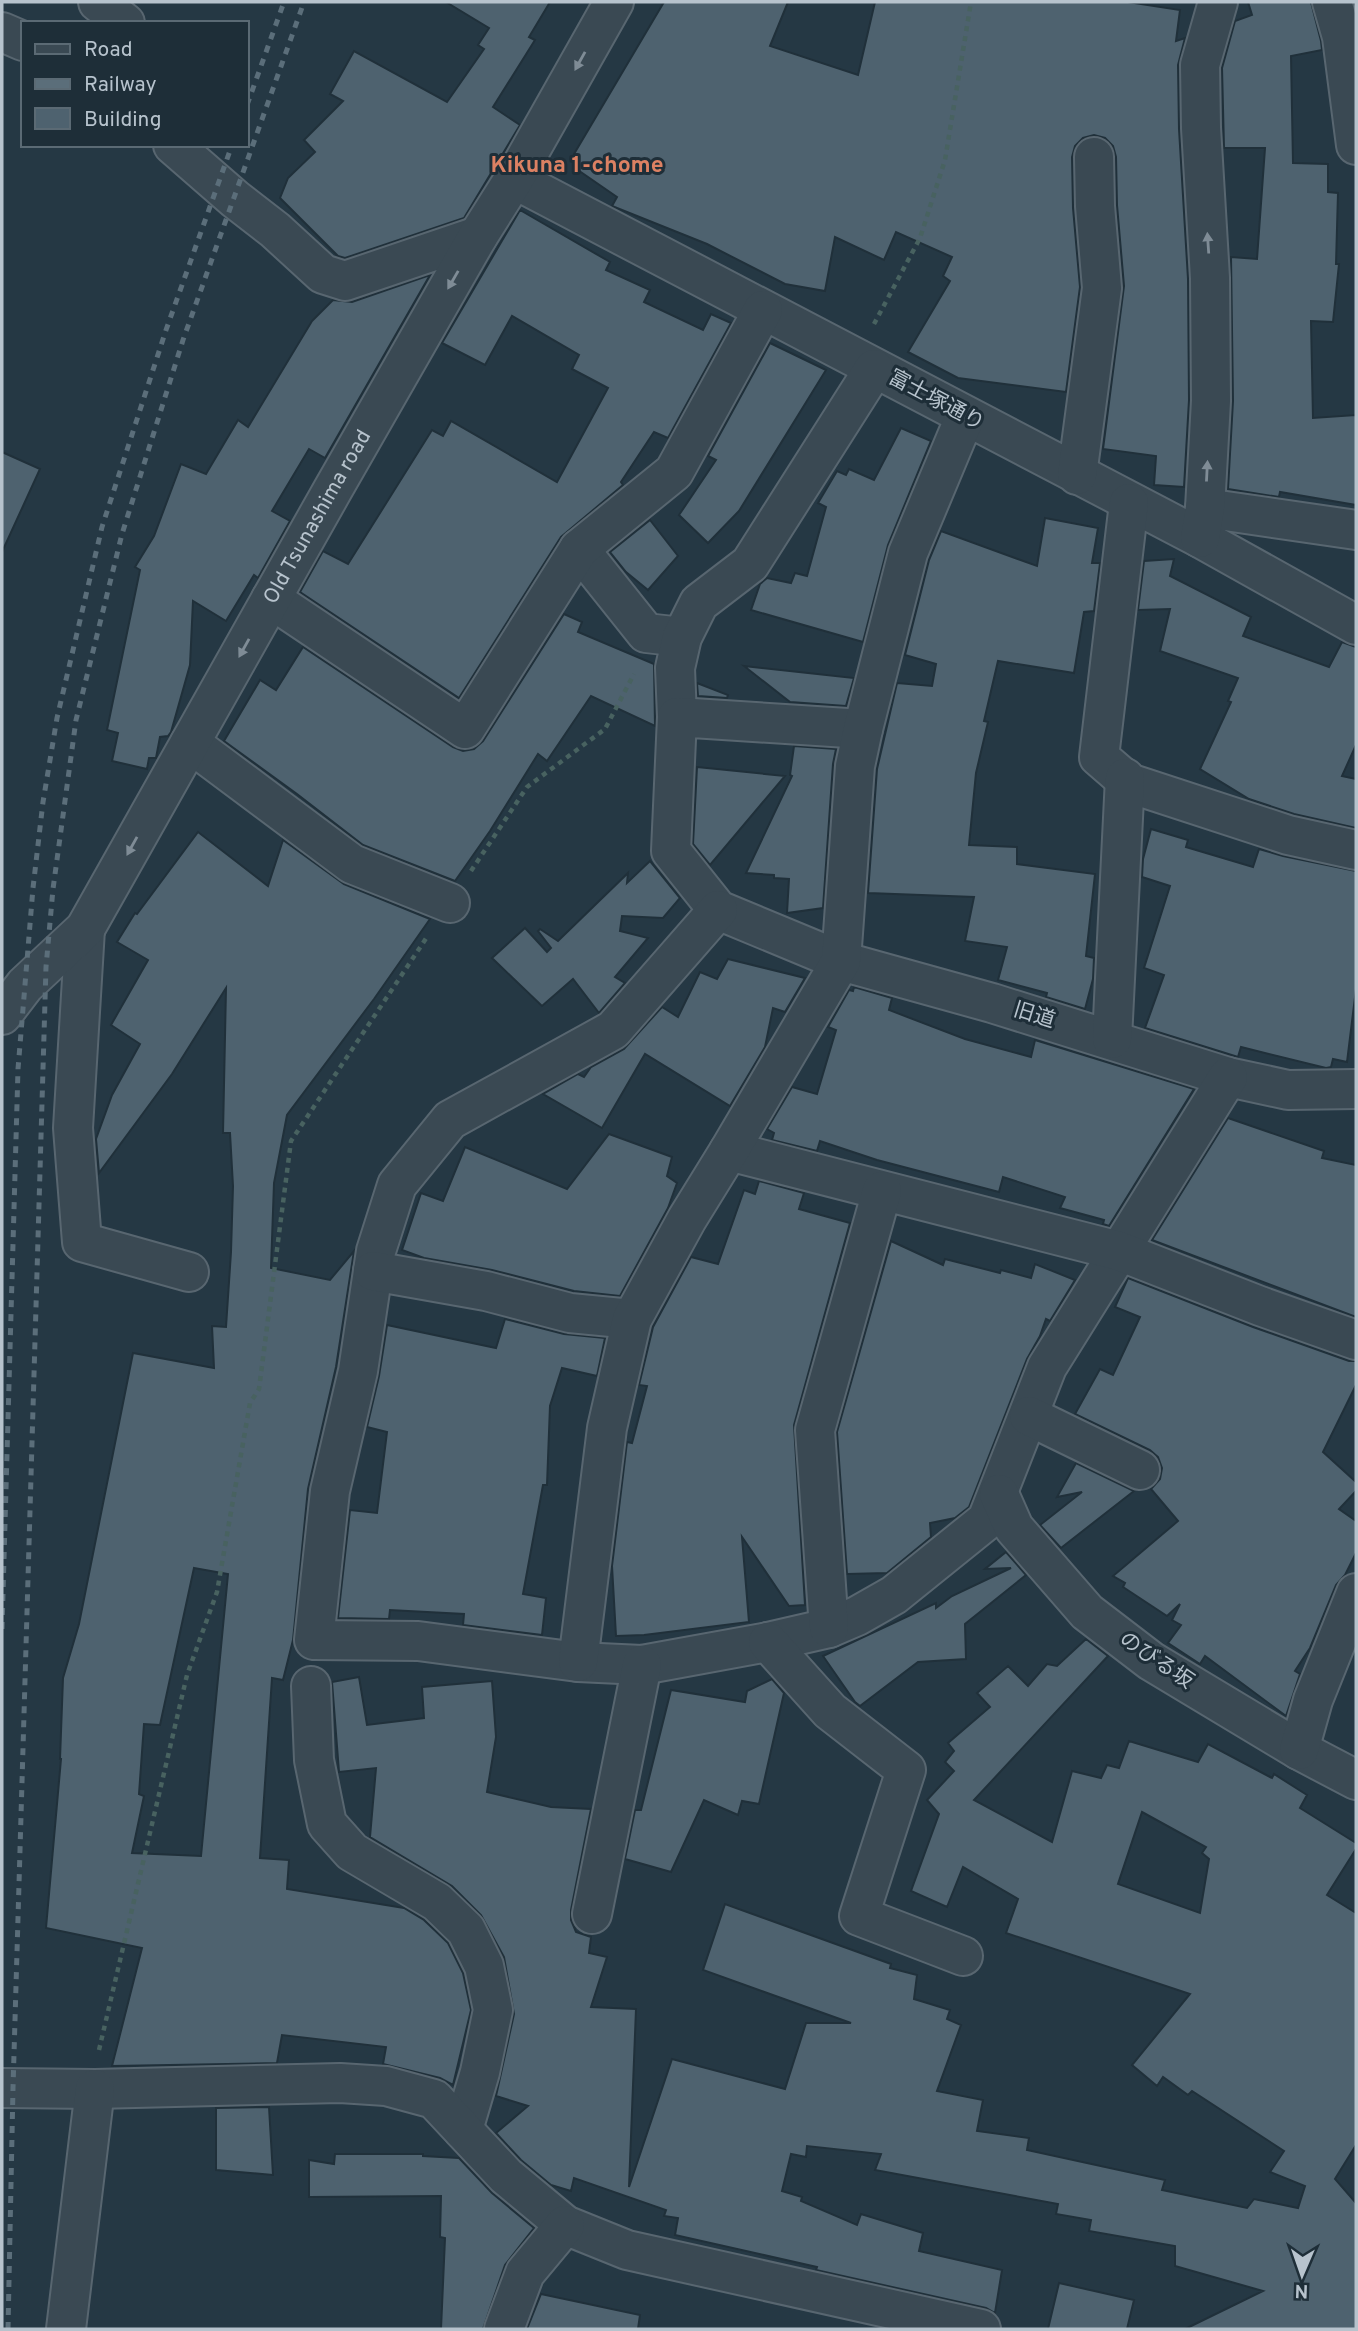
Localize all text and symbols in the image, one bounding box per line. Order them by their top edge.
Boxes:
legend [21,21,248,147]
text: Road [84,37,133,64]
one-way arrow [574,52,586,71]
text: Railway [84,72,157,99]
text: Building [84,107,162,134]
district label: Kikuna 1-chome [490,152,664,181]
one-way arrow [1202,232,1213,254]
one-way arrow [447,270,459,289]
street label: 富士塚通り [883,364,989,438]
street label: Old Tsunashima road [258,425,378,609]
one-way arrow [1202,459,1213,481]
one-way arrow [238,638,250,658]
one-way arrow [126,836,138,856]
street label: 旧道 [1010,997,1058,1035]
street label: のびる坂 [1114,1626,1198,1696]
north arrow [1267,2240,1337,2310]
text: N [1294,2278,1309,2302]

